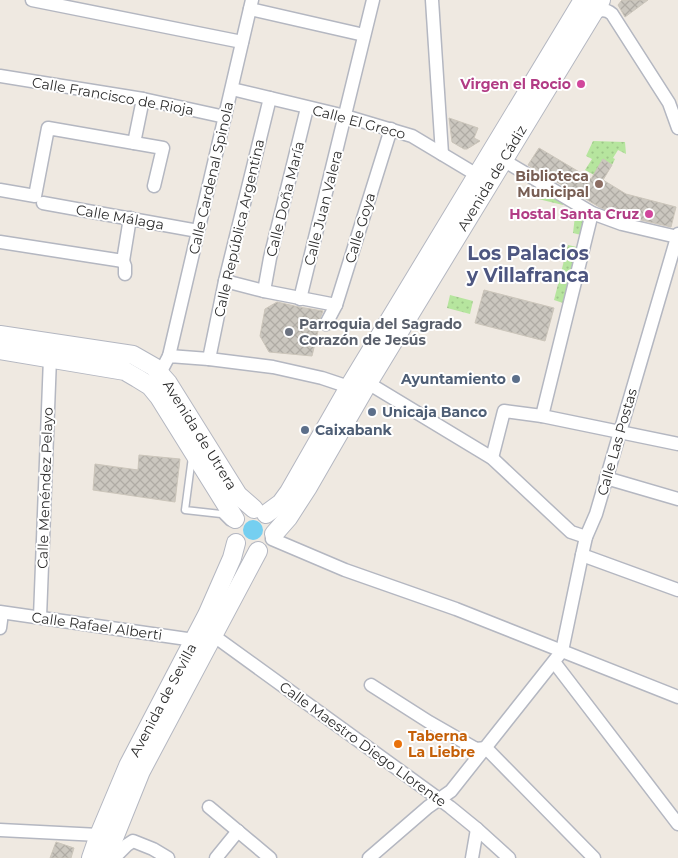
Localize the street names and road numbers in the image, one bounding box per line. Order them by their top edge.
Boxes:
street label: Calle Francisco de Rioja [31,73,195,119]
street label: Calle Cardenal Spinola [185,100,237,256]
street label: Calle El Greco [310,101,408,143]
street label: Avenida de Cádiz [453,122,531,234]
street label: Calle República Argentina [210,137,268,319]
street label: Calle Doña María [262,139,308,259]
street label: Calle Juan Valera [300,148,346,268]
street label: Calle Goya [341,191,379,265]
street label: Calle Málaga [74,200,166,234]
street label: Avenida de Utrera [159,377,241,493]
street label: Calle Las Postas [593,386,641,498]
street label: Calle Menéndez Pelayo [33,407,57,569]
street label: Calle Rafael Alberti [30,608,164,644]
street label: Avenida de Sevilla [126,640,200,760]
street label: Calle Maestro Diego Llorente [276,677,450,811]

